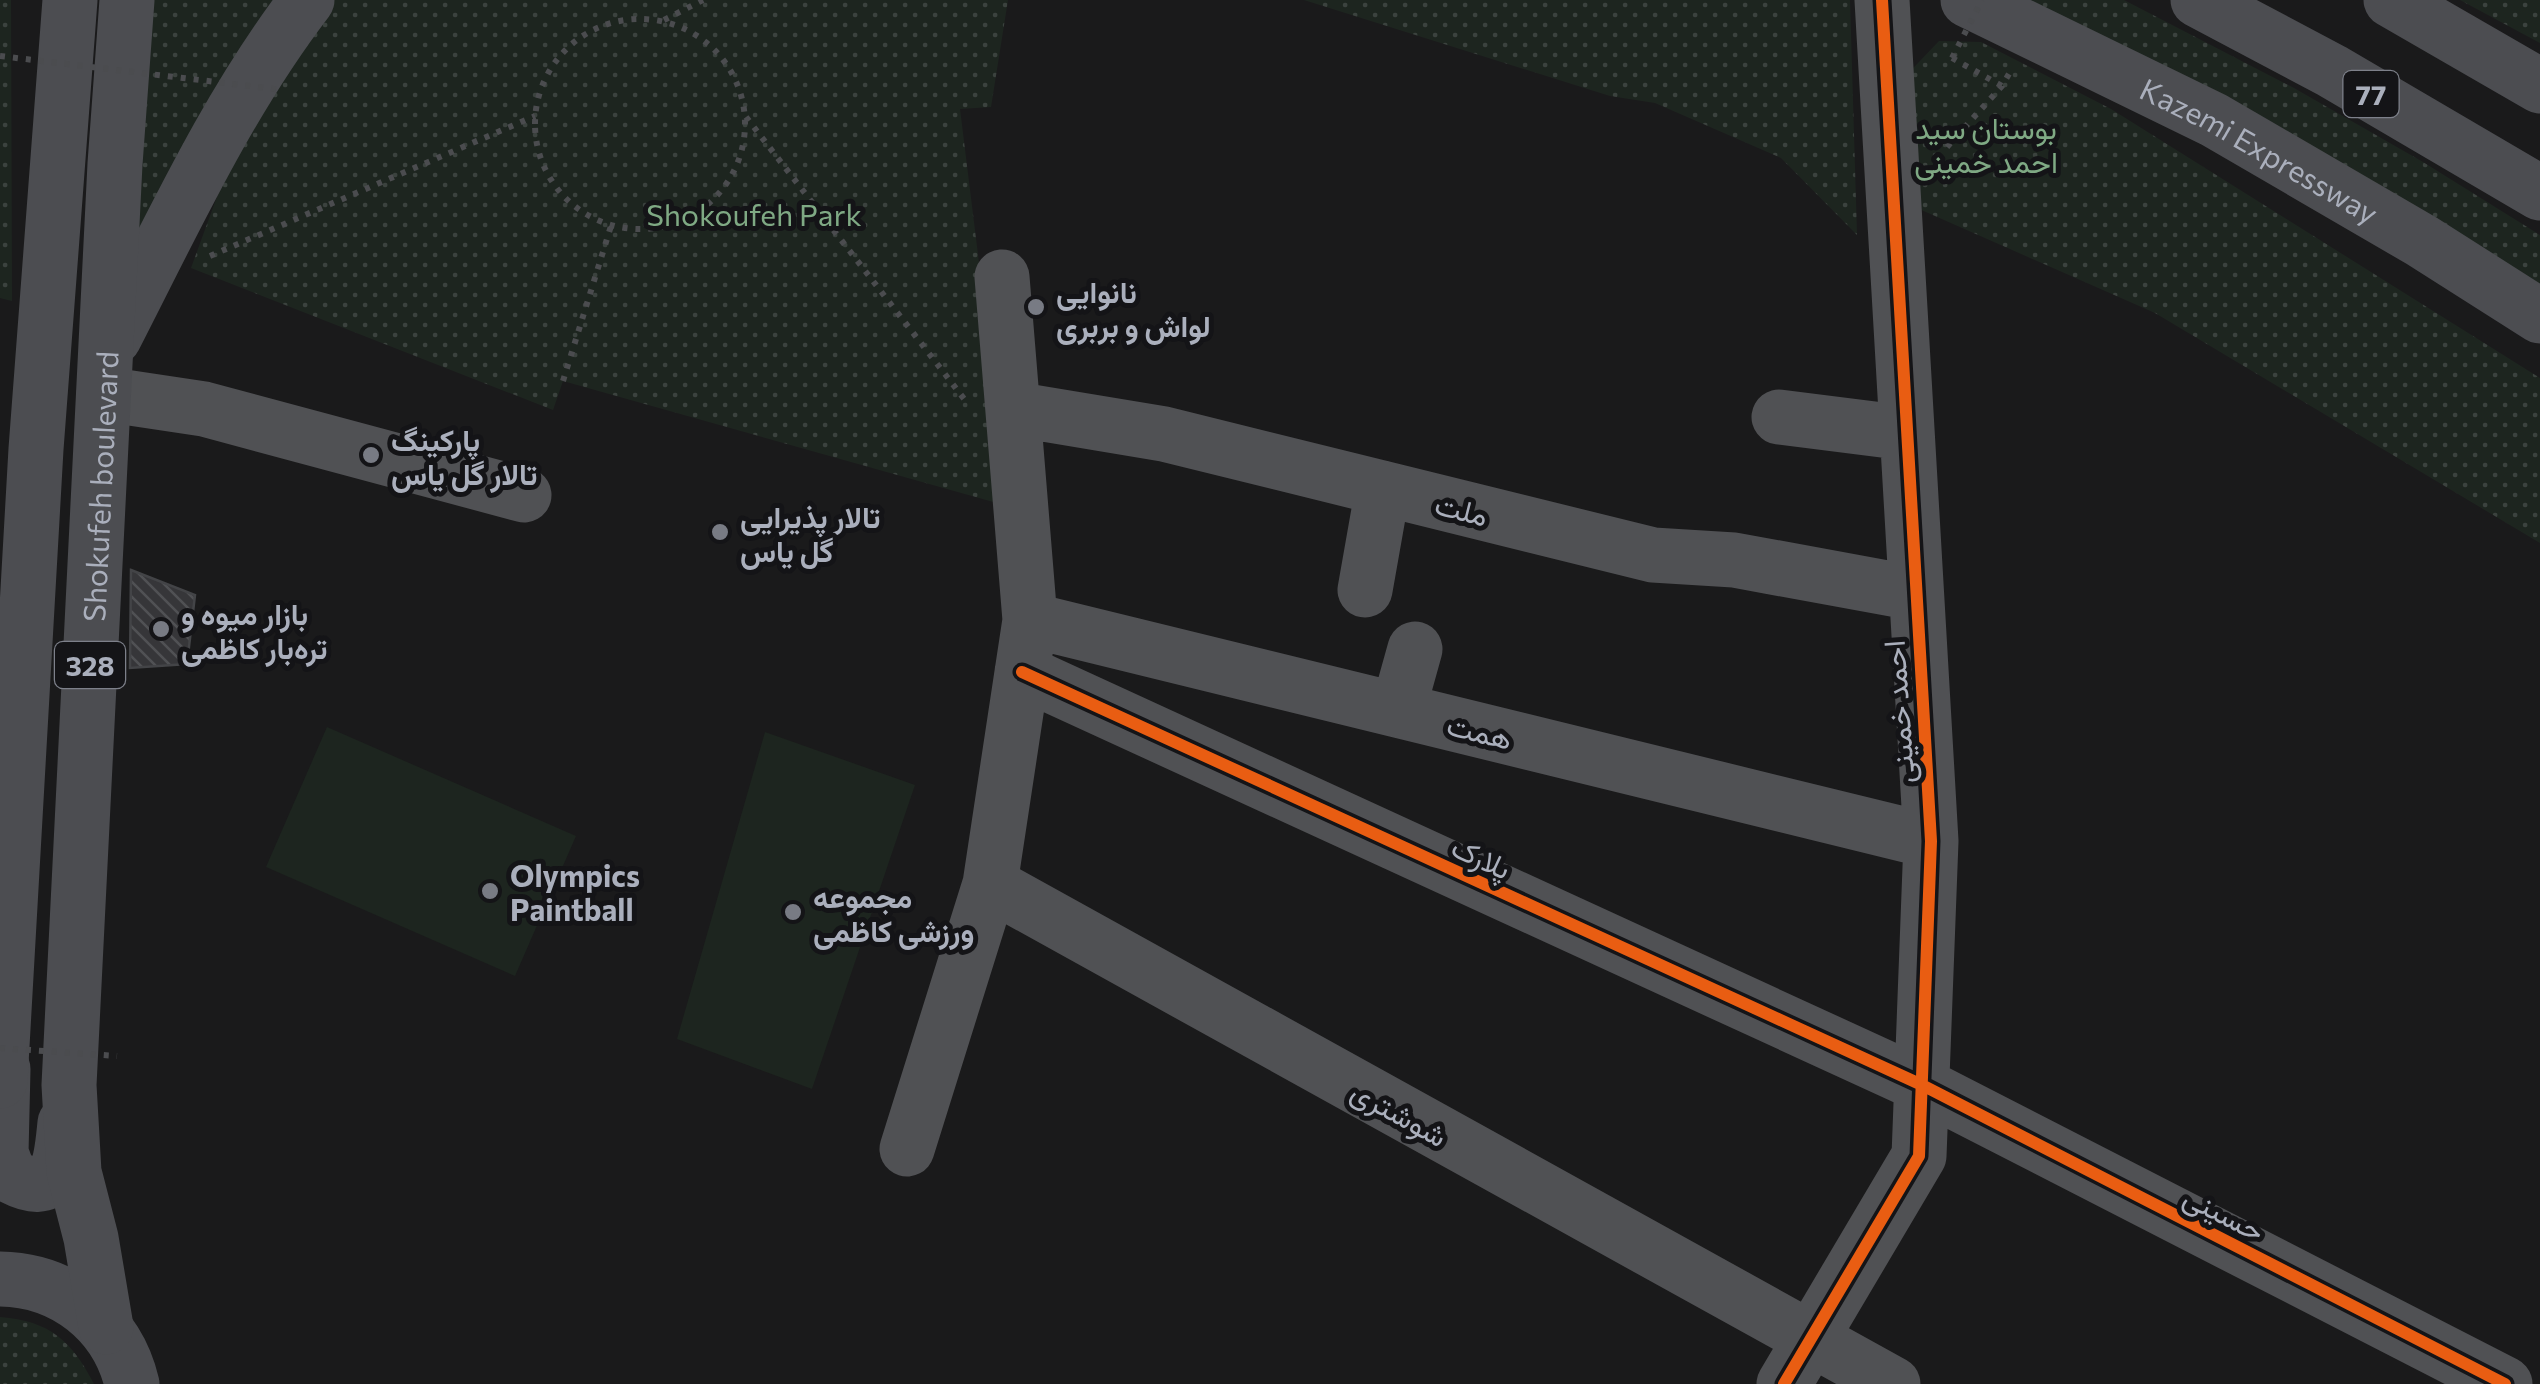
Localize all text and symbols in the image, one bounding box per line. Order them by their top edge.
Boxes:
street label: Kazemi Expressway [2135,69,2385,230]
road number: 77 [2344,71,2398,117]
park label: بوستان سید احمد خمینی [1914,108,2058,181]
park label: Shokoufeh Park [646,195,862,232]
place label: نانوایی لواش و بربری [1056,272,1211,345]
marker: نانوایی لواش و بربری [1025,296,1047,318]
street label: Shokufeh boulevard [74,350,124,622]
place label: پارکینگ تالار گل یاس [391,420,538,493]
marker: پارکینگ تالار گل یاس [360,444,382,466]
street label: ملت [1432,484,1492,532]
place label: تالار پذیرایی گل یاس [740,497,880,570]
marker: تالار پذیرایی گل یاس [709,521,731,543]
place label: بازار میوه و تره‌بار کاظمی [181,594,328,667]
marker: بازار میوه و تره‌بار کاظمی [150,618,172,640]
street label: احمد خمینی [1874,639,1922,785]
road number: 328 [55,642,125,688]
street label: همت [1444,704,1516,756]
street label: پلارک [1445,826,1518,889]
place label: Olympics Paintball [510,856,640,927]
place label: مجموعه ورزشی کاظمی [813,877,974,950]
marker: Olympics Paintball [479,880,501,902]
marker: مجموعه ورزشی کاظمی [782,901,804,923]
street label: شوشتری [1345,1071,1455,1155]
street label: حسینی [2177,1176,2272,1250]

